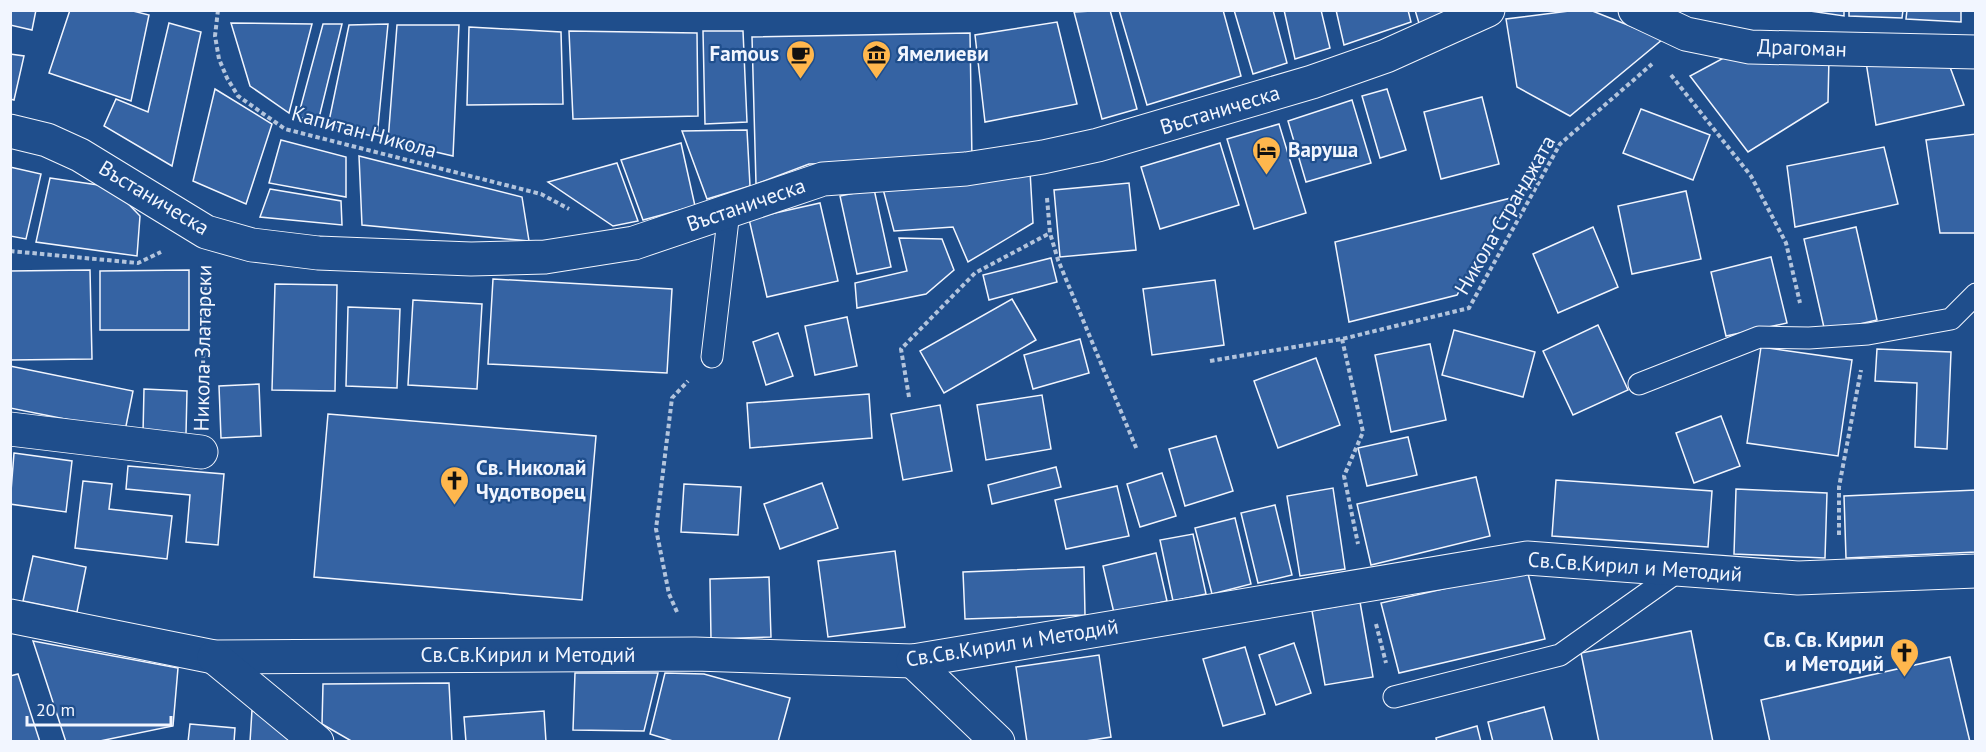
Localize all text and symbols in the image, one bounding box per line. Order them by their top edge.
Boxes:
street label: Драгоман [1757,32,1847,63]
cafe icon: Famous [784,38,816,80]
museum icon: Ямелиеви [860,38,892,80]
place label: Famous [710,40,779,67]
place label: Ямелиеви [897,40,989,67]
street label: Въстаническа [1157,79,1283,141]
street label: Капитан Никола [289,99,440,164]
street label: Никола Странджата [1448,130,1561,299]
hotel icon: Варуша [1251,134,1283,176]
place label: Варуша [1288,136,1358,163]
street label: Въстаническа [94,154,214,241]
street label: Въстаническа [683,172,809,237]
street label: Никола Златарски [188,264,217,431]
place label: Св. Николай Чудотворец [476,454,586,505]
church icon: Св. Николай Чудотворец [439,464,471,506]
street label: Св.Св.Кирил и Методий [1527,546,1743,587]
street label: Св.Св.Кирил и Методий [904,612,1120,673]
place label: Св. Св. Кирил и Методий [1763,626,1884,677]
church icon: Св. Св. Кирил и Методий [1889,636,1921,678]
street label: Св.Св.Кирил и Методий [421,641,636,668]
scale bar [27,689,171,727]
text: 20 m [36,698,75,721]

